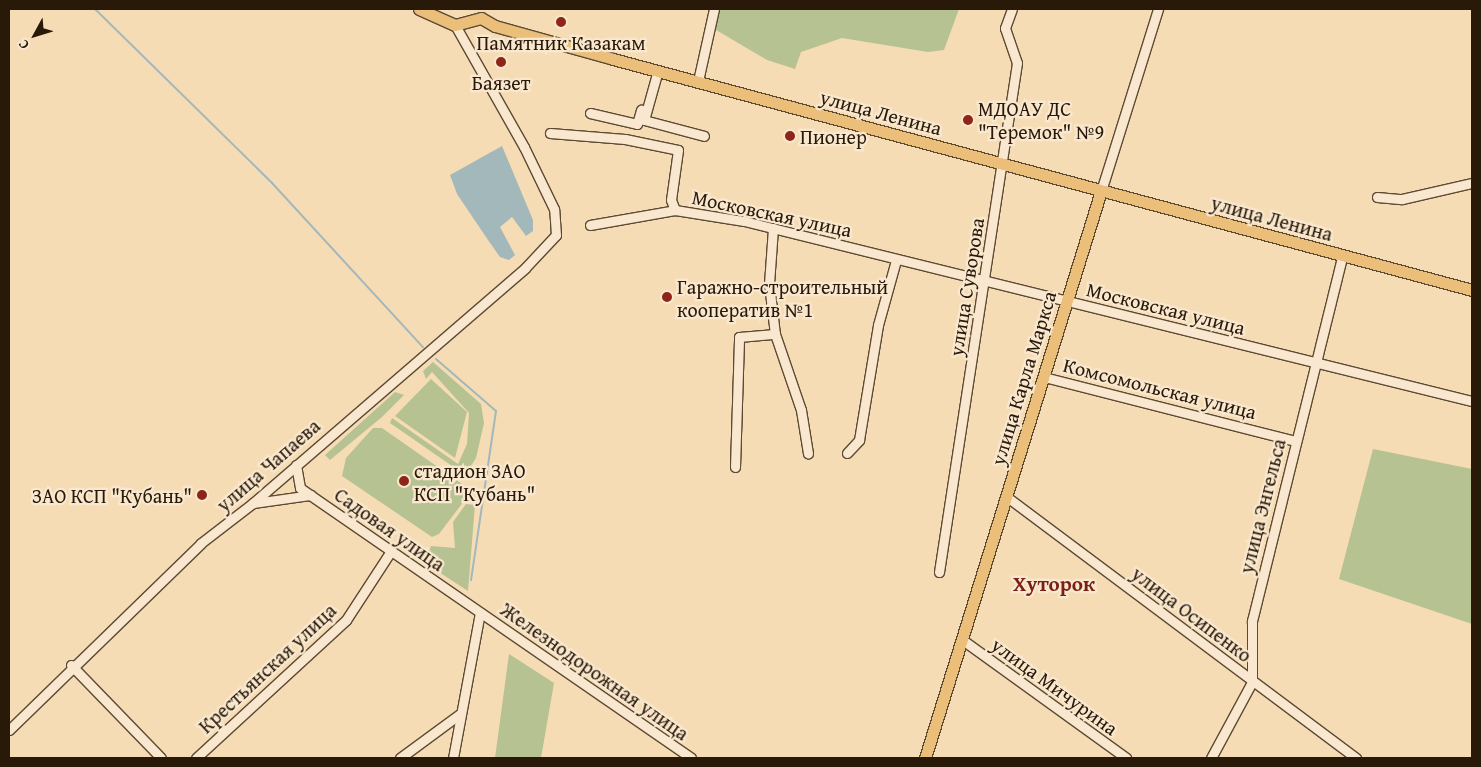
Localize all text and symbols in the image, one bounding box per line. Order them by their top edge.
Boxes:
north arrow [10,10,60,60]
marker: Памятник Казакам [555,16,567,28]
place label: Памятник Казакам [476,30,646,54]
text: С [13,35,34,54]
marker: Баязет [495,56,507,68]
place label: Баязет [472,70,530,94]
street label: улица Ленина [817,84,945,140]
place label: МДОАУ ДС "Теремок" №9 [978,96,1104,143]
marker: МДОАУ ДС "Теремок" №9 [962,114,974,126]
place label: Пионер [800,124,867,148]
marker: Пионер [784,130,796,142]
street label: Московская улица [690,184,854,242]
street label: улица Ленина [1208,190,1336,246]
street label: улица Суворова [943,216,989,358]
place label: Гаражно-строительный кооператив №1 [677,274,888,321]
street label: Московская улица [1084,277,1248,339]
street label: улица Карла Маркса [985,288,1061,468]
marker: Гаражно-строительный кооператив №1 [661,291,673,303]
street label: Комсомольская улица [1061,352,1259,424]
street label: улица Чапаева [211,413,325,517]
street label: улица Энгельса [1234,436,1290,576]
place label: стадион ЗАО КСП "Кубань" [414,458,535,505]
marker: стадион ЗАО КСП "Кубань" [398,475,410,487]
street label: Садовая улица [330,482,450,576]
place label: ЗАО КСП "Кубань" [32,483,192,507]
marker: ЗАО КСП "Кубань" [196,489,208,501]
street label: улица Осипенко [1127,561,1257,667]
district label: Хуторок [1013,571,1095,597]
street label: Железнодорожная улица [496,597,694,745]
street label: Крестьянская улица [193,598,341,738]
street label: улица Мичурина [987,632,1123,740]

